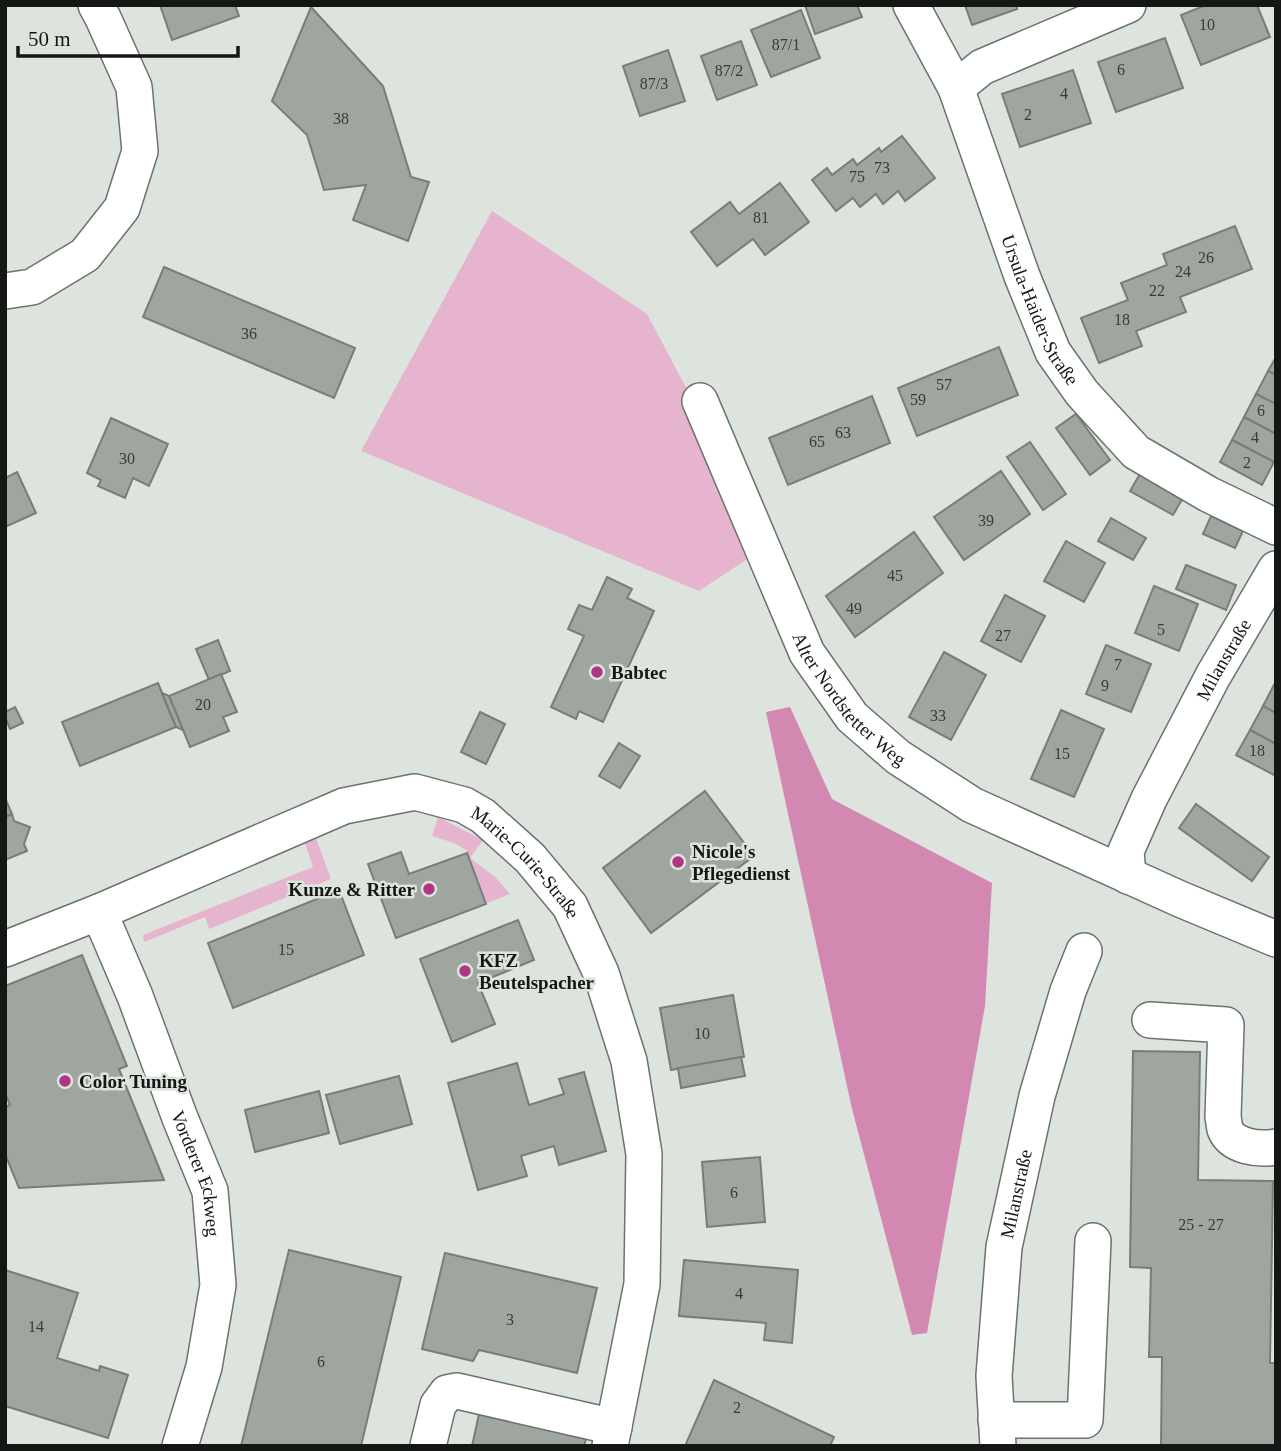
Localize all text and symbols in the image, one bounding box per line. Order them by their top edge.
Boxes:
scale bar [18,14,238,58]
house number: 10 [1199,16,1215,33]
text: 50 m [28,27,71,51]
house number: 87/1 [772,36,800,53]
house number: 6 [1117,61,1125,78]
house number: 87/2 [715,62,743,79]
house number: 87/3 [640,75,668,92]
house number: 4 [1060,85,1068,102]
house number: 2 [1024,106,1032,123]
house number: 38 [333,110,349,127]
house number: 73 [874,159,890,176]
house number: 75 [849,168,865,185]
house number: 81 [753,209,769,226]
street label: Ursula-Haider-Straße [998,232,1083,389]
house number: 26 [1198,249,1214,266]
house number: 24 [1175,263,1191,280]
house number: 22 [1149,282,1165,299]
house number: 18 [1114,311,1130,328]
house number: 36 [241,325,257,342]
house number: 57 [936,376,952,393]
house number: 59 [910,391,926,408]
house number: 6 [1257,402,1265,419]
house number: 63 [835,424,851,441]
house number: 4 [1251,429,1259,446]
house number: 65 [809,433,825,450]
house number: 30 [119,450,135,467]
house number: 2 [1243,454,1251,471]
house number: 39 [978,512,994,529]
house number: 45 [887,567,903,584]
house number: 49 [846,600,862,617]
street label: Milanstraße [1192,615,1255,704]
house number: 5 [1157,621,1165,638]
house number: 27 [995,627,1011,644]
street label: Alter Nordstetter Weg [789,629,910,770]
house number: 7 [1114,656,1122,673]
place label: Babtec [611,662,667,683]
marker: Babtec [589,664,605,680]
house number: 9 [1101,677,1109,694]
house number: 20 [195,696,211,713]
house number: 33 [930,707,946,724]
house number: 18 [1249,742,1265,759]
house number: 15 [1054,745,1070,762]
street label: Marie-Curie-Straße [468,801,585,921]
place label: Nicole's Pflegedienst [692,841,791,884]
marker: Nicole's Pflegedienst [670,854,686,870]
place label: Kunze & Ritter [288,879,416,900]
marker: Kunze & Ritter [421,881,437,897]
house number: 15 [278,941,294,958]
place label: KFZ Beutelspacher [479,950,595,993]
marker: KFZ Beutelspacher [457,963,473,979]
house number: 10 [694,1025,710,1042]
place label: Color Tuning [79,1071,187,1092]
marker: Color Tuning [57,1073,73,1089]
street label: Vorderer Eckweg [168,1107,224,1238]
street label: Milanstraße [996,1147,1036,1240]
house number: 6 [730,1184,738,1201]
house number: 25 - 27 [1178,1216,1224,1233]
house number: 4 [735,1285,743,1302]
house number: 3 [506,1311,514,1328]
house number: 14 [28,1318,44,1335]
house number: 6 [317,1353,325,1370]
house number: 2 [733,1399,741,1416]

